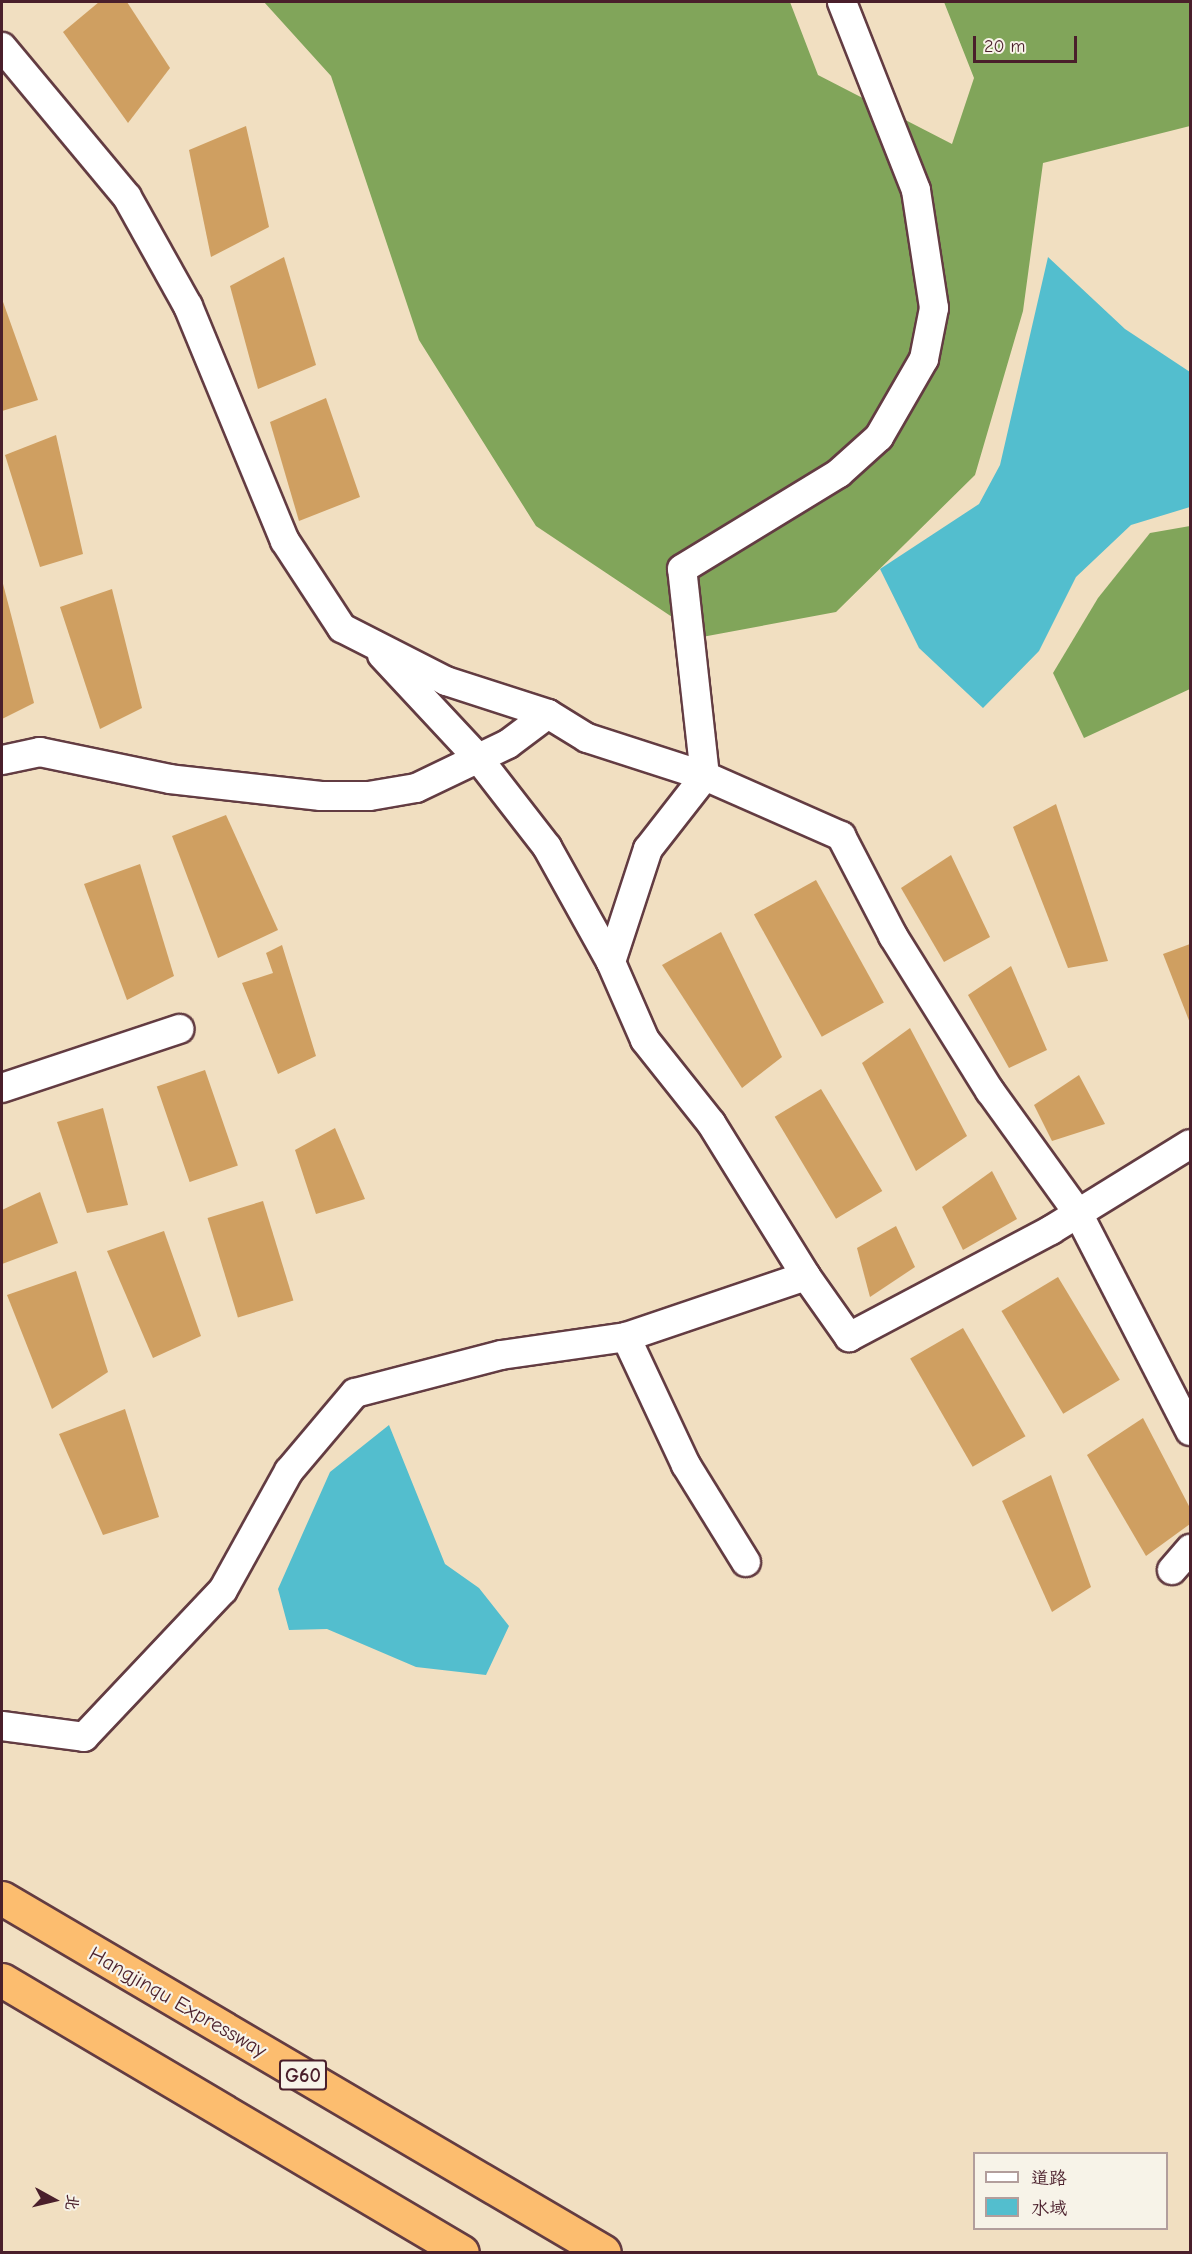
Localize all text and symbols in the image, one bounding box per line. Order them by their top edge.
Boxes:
scale bar [976,24,1080,62]
text: 20 m [984,36,1025,57]
street label: Hangjinqu Expressway [85,1941,271,2063]
road number: G60 [278,2058,328,2092]
legend [973,2152,1168,2230]
text: 道路 [1031,2168,1067,2189]
north arrow [24,2170,84,2230]
text: 北 [62,2193,82,2212]
text: 水域 [1031,2198,1067,2219]

